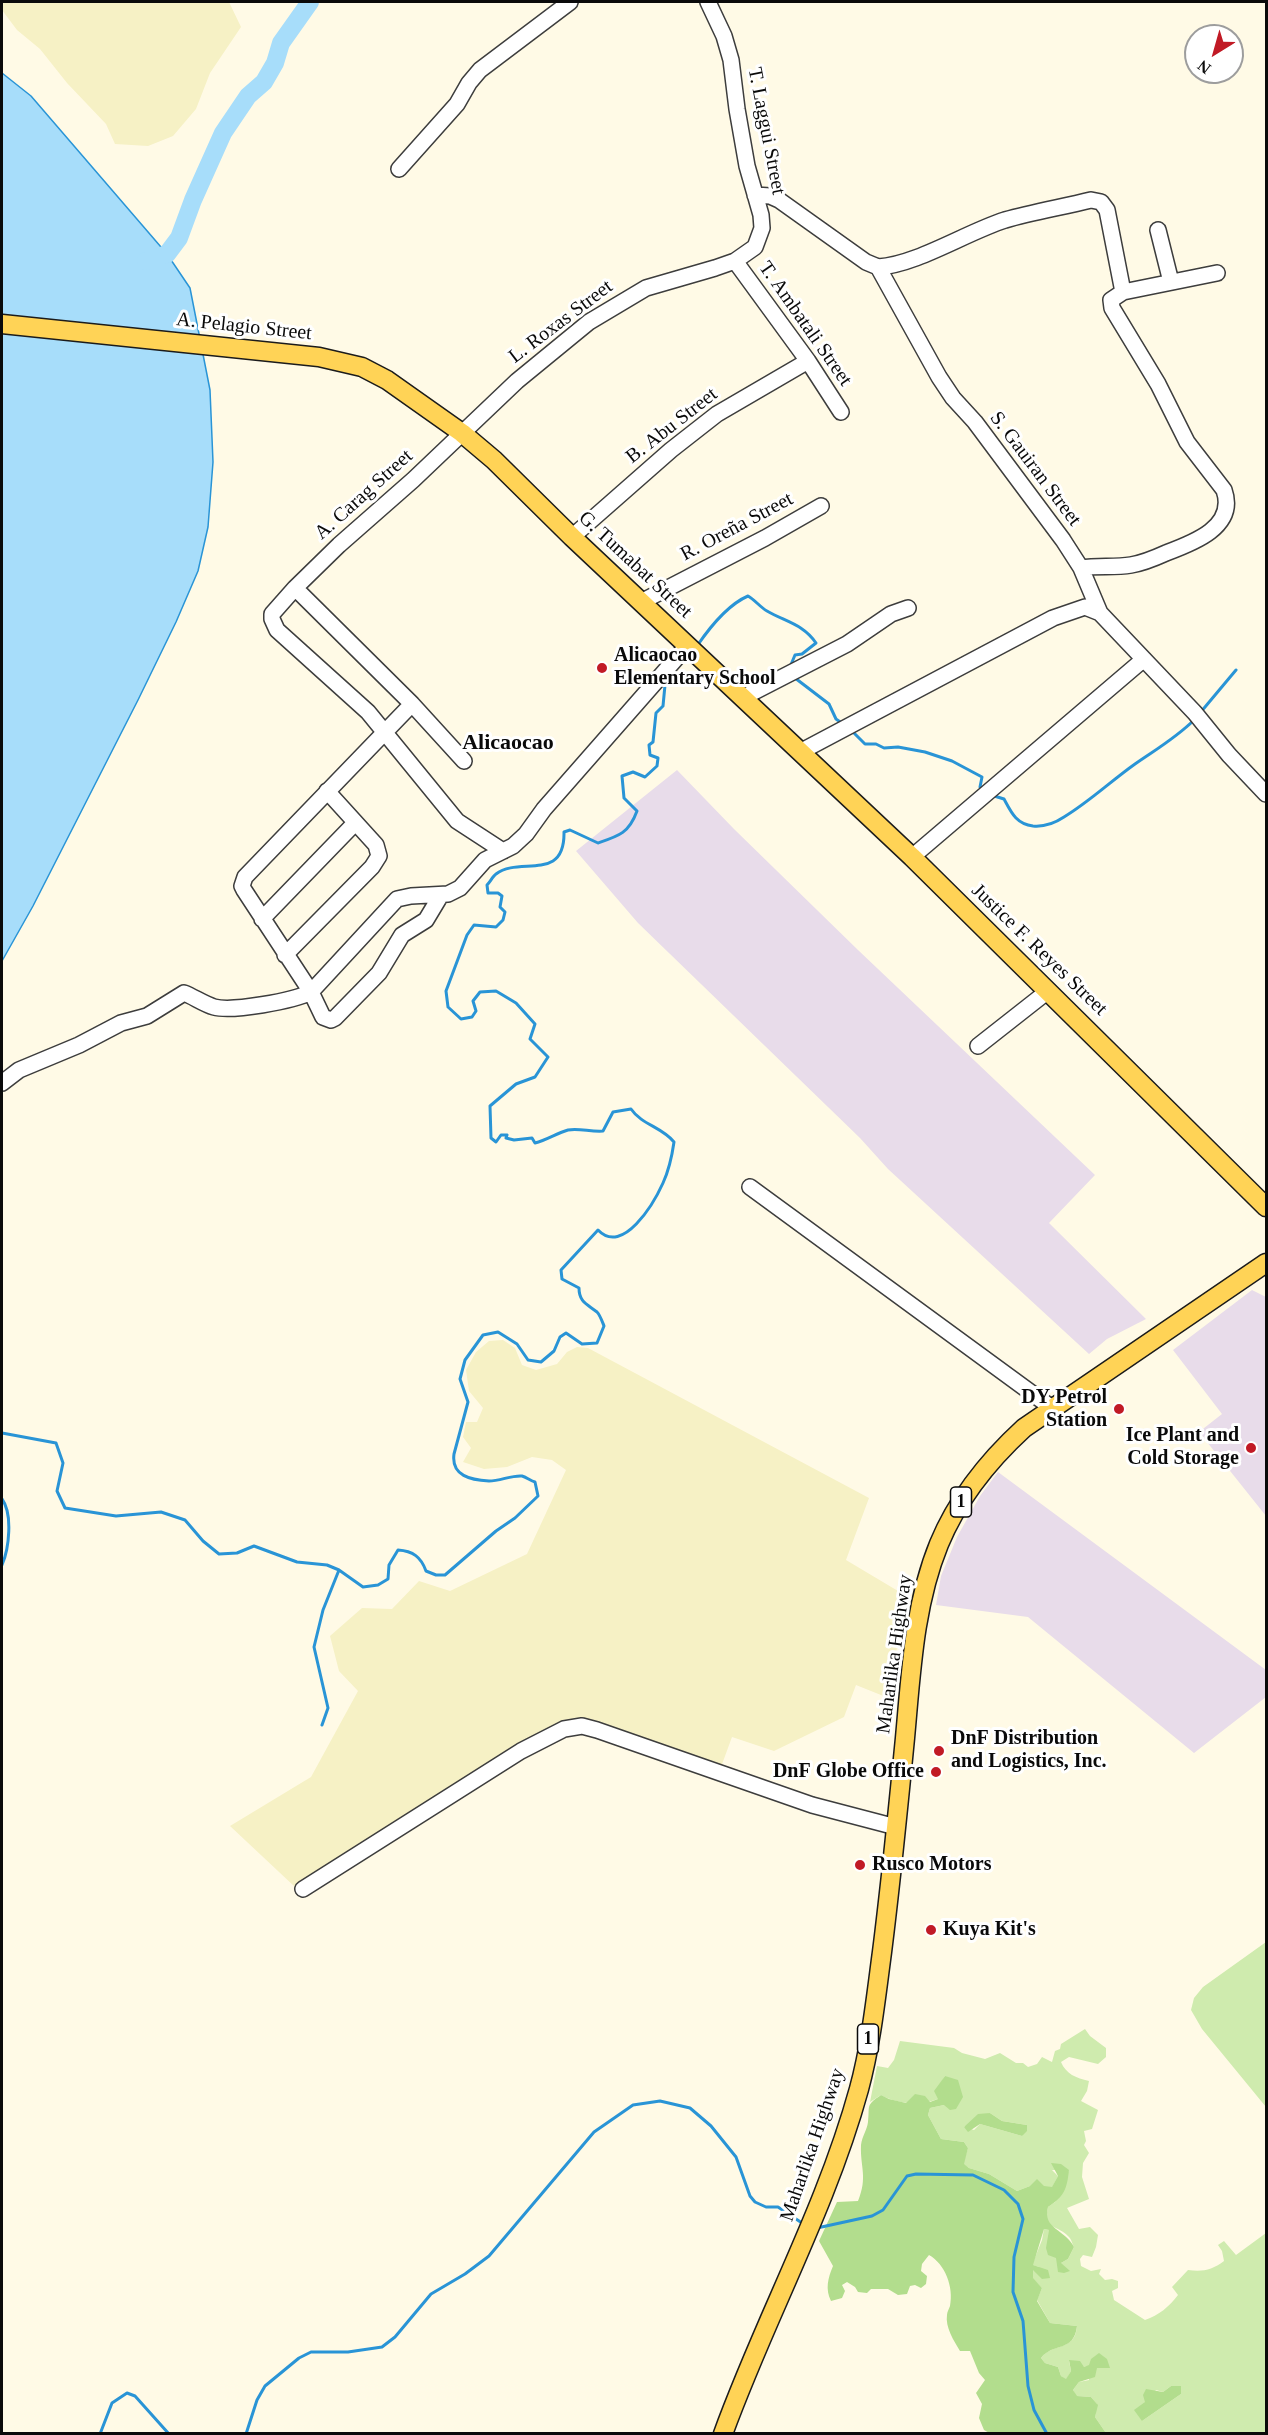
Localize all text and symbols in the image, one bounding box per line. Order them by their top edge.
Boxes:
north arrow [1184,24,1244,84]
text: N [1194,57,1214,77]
street label: T. Laggui Street [742,65,790,197]
street label: T. Ambatali Street [753,257,857,391]
street label: L. Roxas Street [504,275,618,369]
street label: A. Pelagio Street [175,308,313,346]
street label: B. Abu Street [621,383,723,469]
street label: S. Gauiran Street [984,407,1086,531]
street label: A. Carag Street [310,445,418,545]
street label: R. Oreña Street [677,487,797,567]
street label: G. Tumabat Street [573,506,697,624]
place label: Alicaocao Elementary School [614,644,776,691]
marker: Alicaocao Elementary School [595,661,609,675]
district label: Alicaocao [462,730,554,756]
street label: Justice F. Reyes Street [966,879,1112,1021]
place label: DY Petrol Station [1021,1386,1107,1433]
marker: DY Petrol Station [1112,1402,1126,1416]
place label: Ice Plant and Cold Storage [1126,1424,1239,1471]
marker: Ice Plant and Cold Storage [1244,1441,1258,1455]
road number: 1 [950,1487,972,1517]
street label: Maharlika Highway [872,1573,918,1735]
place label: DnF Distribution and Logistics, Inc. [951,1727,1107,1774]
marker: DnF Distribution and Logistics, Inc. [932,1744,946,1758]
place label: DnF Globe Office [773,1760,924,1784]
marker: DnF Globe Office [929,1765,943,1779]
place label: Rusco Motors [872,1853,991,1877]
marker: Rusco Motors [853,1858,867,1872]
place label: Kuya Kit's [943,1918,1036,1942]
marker: Kuya Kit's [924,1923,938,1937]
road number: 1 [858,2024,878,2054]
street label: Maharlika Highway [776,2065,850,2225]

